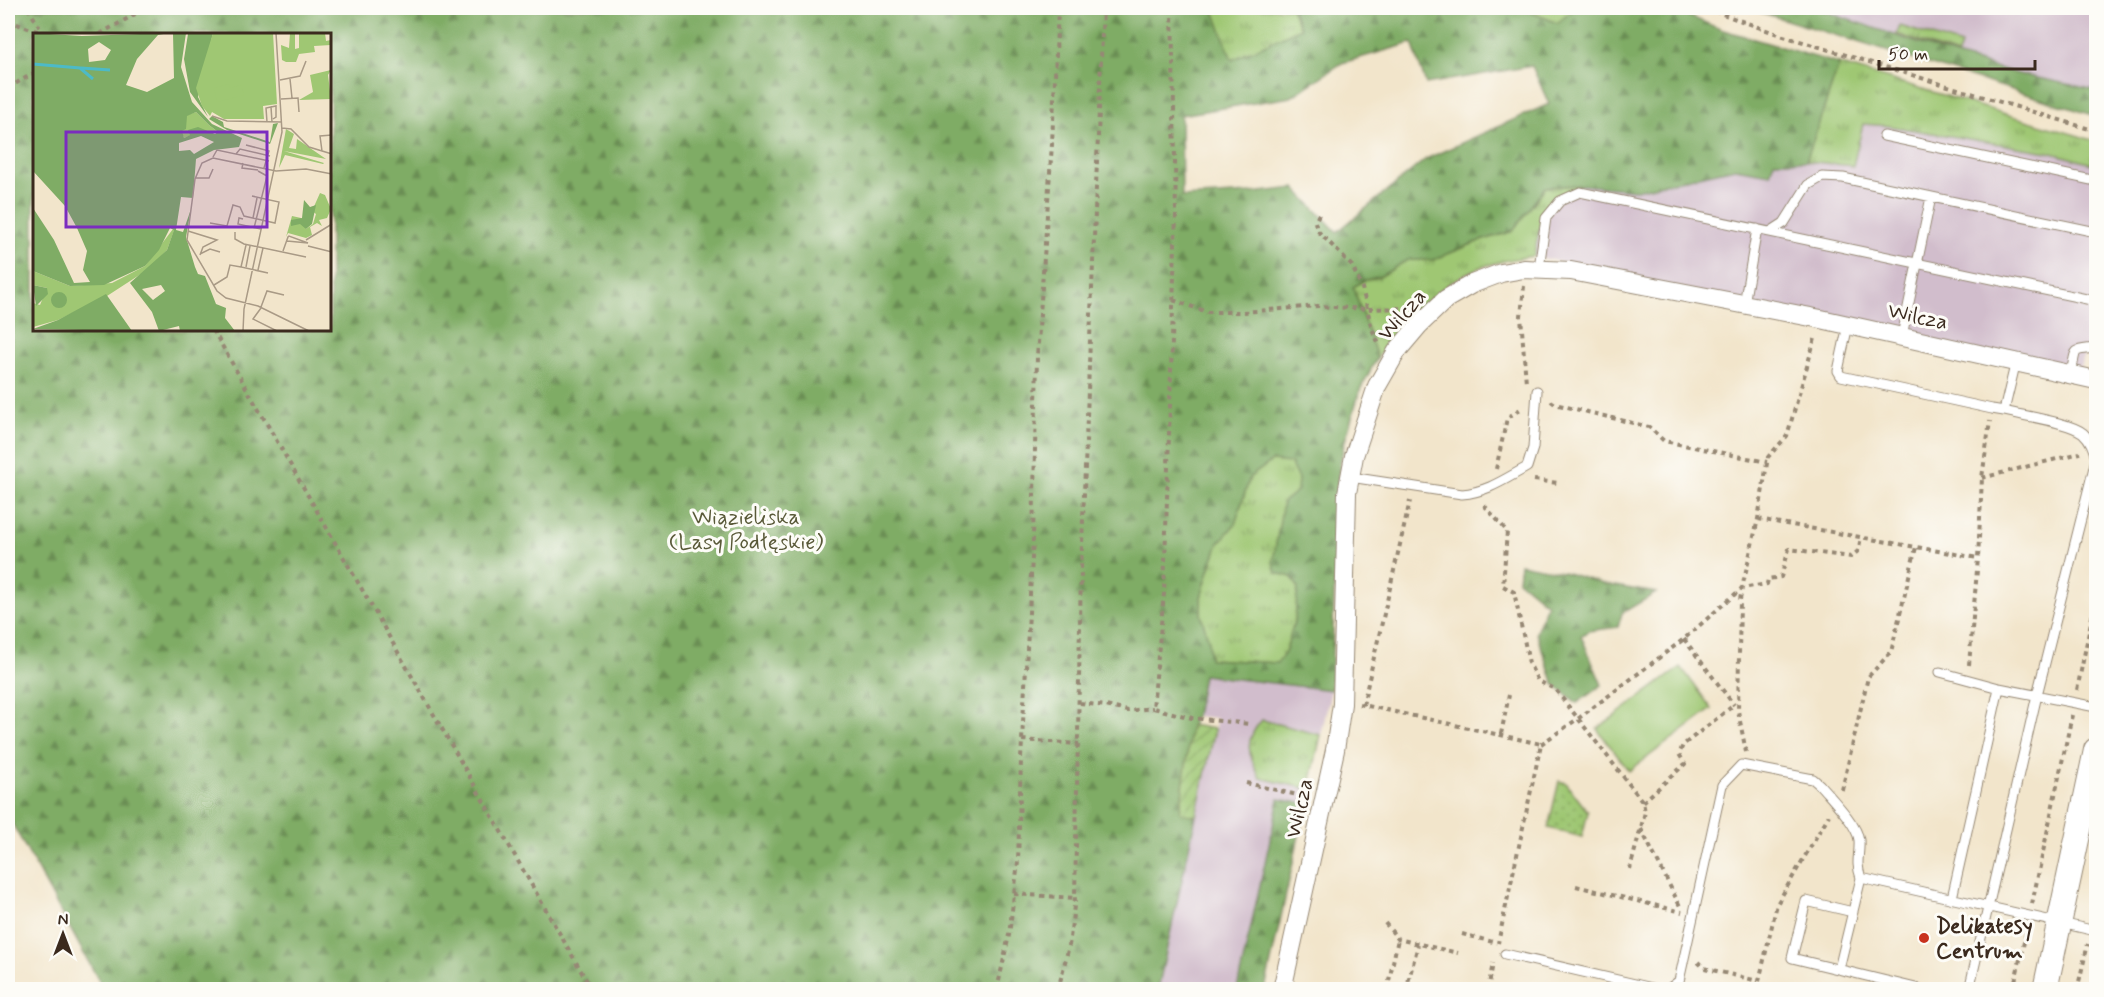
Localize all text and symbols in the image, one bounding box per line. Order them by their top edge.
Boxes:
inset map [33,33,332,332]
scale bar [1879,33,2035,71]
text: 50 m [1888,43,1928,67]
street label: Wilcza [1372,283,1433,347]
street label: Wilcza [1885,297,1950,337]
park label: Wiązieliska (Lasy Podłęskie) [669,504,823,557]
street label: Wilcza [1279,776,1320,841]
north arrow [33,904,93,964]
text: N [58,910,68,931]
place label: Delikatesy Centrum [1936,913,2033,966]
marker: Delikatesy Centrum [1917,931,1931,945]

